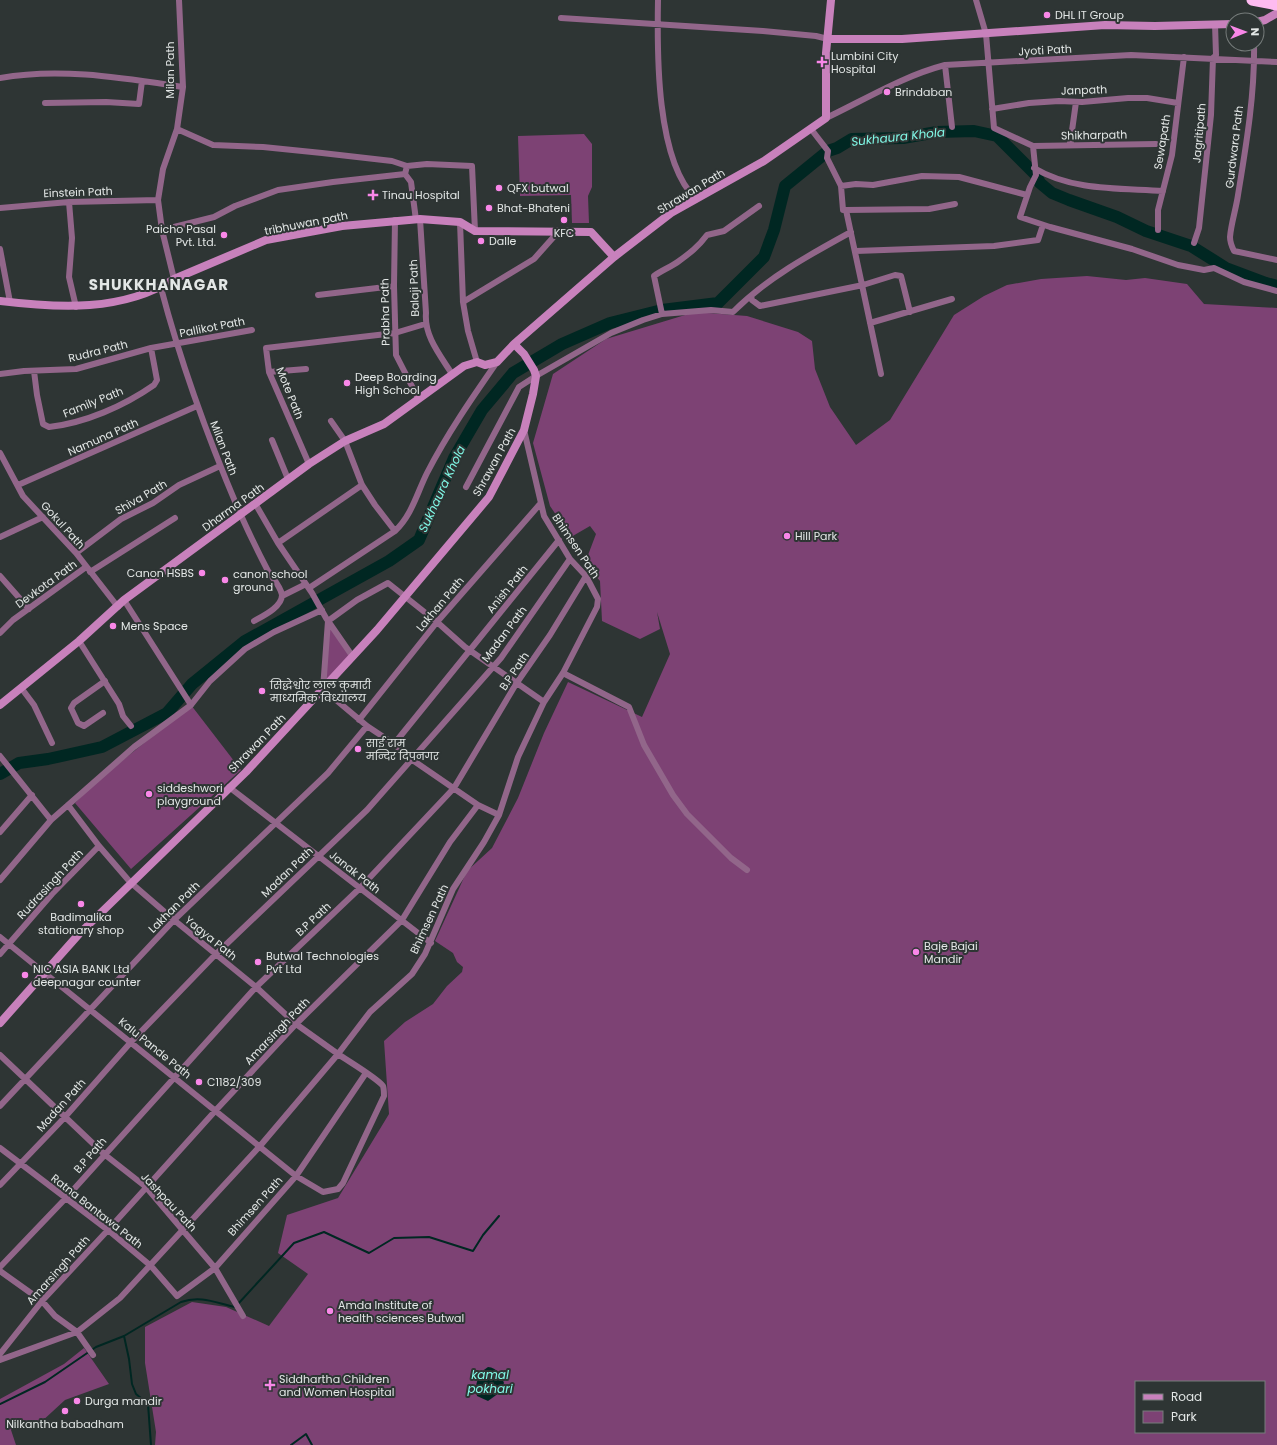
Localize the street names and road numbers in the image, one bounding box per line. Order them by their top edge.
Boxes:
street label: Milan Path [162,41,178,99]
street label: Jyoti Path [1018,41,1072,59]
street label: Janpath [1061,81,1107,99]
street label: Jagritipath [1188,102,1210,164]
street label: Gurdwara Path [1221,105,1247,189]
street label: Sewapath [1150,113,1174,171]
street label: Shikharpath [1061,126,1127,144]
street label: Shrawan Path [654,164,728,218]
street label: Einstein Path [43,183,113,201]
street label: tribhuwan path [263,207,349,239]
street label: Balaji Path [405,259,423,317]
street label: Prabha Path [376,278,394,346]
street label: Pallikot Path [178,313,246,341]
street label: Rudra Path [67,336,129,366]
street label: Mote Path [272,364,308,422]
street label: Family Path [60,383,126,421]
street label: Namuna Path [65,414,141,460]
street label: Milan Path [206,418,242,478]
street label: Shrawan Path [469,425,519,499]
street label: Shiva Path [112,476,170,518]
street label: Dharma Path [199,479,267,535]
street label: Gokul Path [37,498,89,552]
street label: Bhimsen Path [548,510,604,582]
street label: Devkota Path [12,556,80,612]
street label: Anish Path [483,562,531,616]
street label: Lakhan Path [412,573,468,635]
street label: Madan Path [478,603,530,665]
street label: B.P Path [495,649,533,693]
street label: Shrawan Path [225,710,289,776]
street label: Madan Path [257,843,317,901]
street label: Rudrasingh Path [13,845,87,923]
street label: Janak Path [326,847,384,897]
street label: Lakhan Path [145,878,203,936]
street label: Bhimsen Path [406,882,452,956]
street label: B.P Path [292,898,334,940]
street label: Yagya Path [182,912,240,964]
street label: Amarsingh Path [241,994,313,1068]
street label: Kalu Pande Path [115,1014,195,1082]
street label: Madan Path [33,1075,89,1135]
street label: B.P Path [70,1133,110,1177]
street label: Jashpau Path [137,1169,201,1235]
street label: Ratna Bantawa Path [48,1170,146,1252]
street label: Bhimsen Path [224,1173,286,1239]
street label: Amarsingh Path [23,1232,93,1308]

